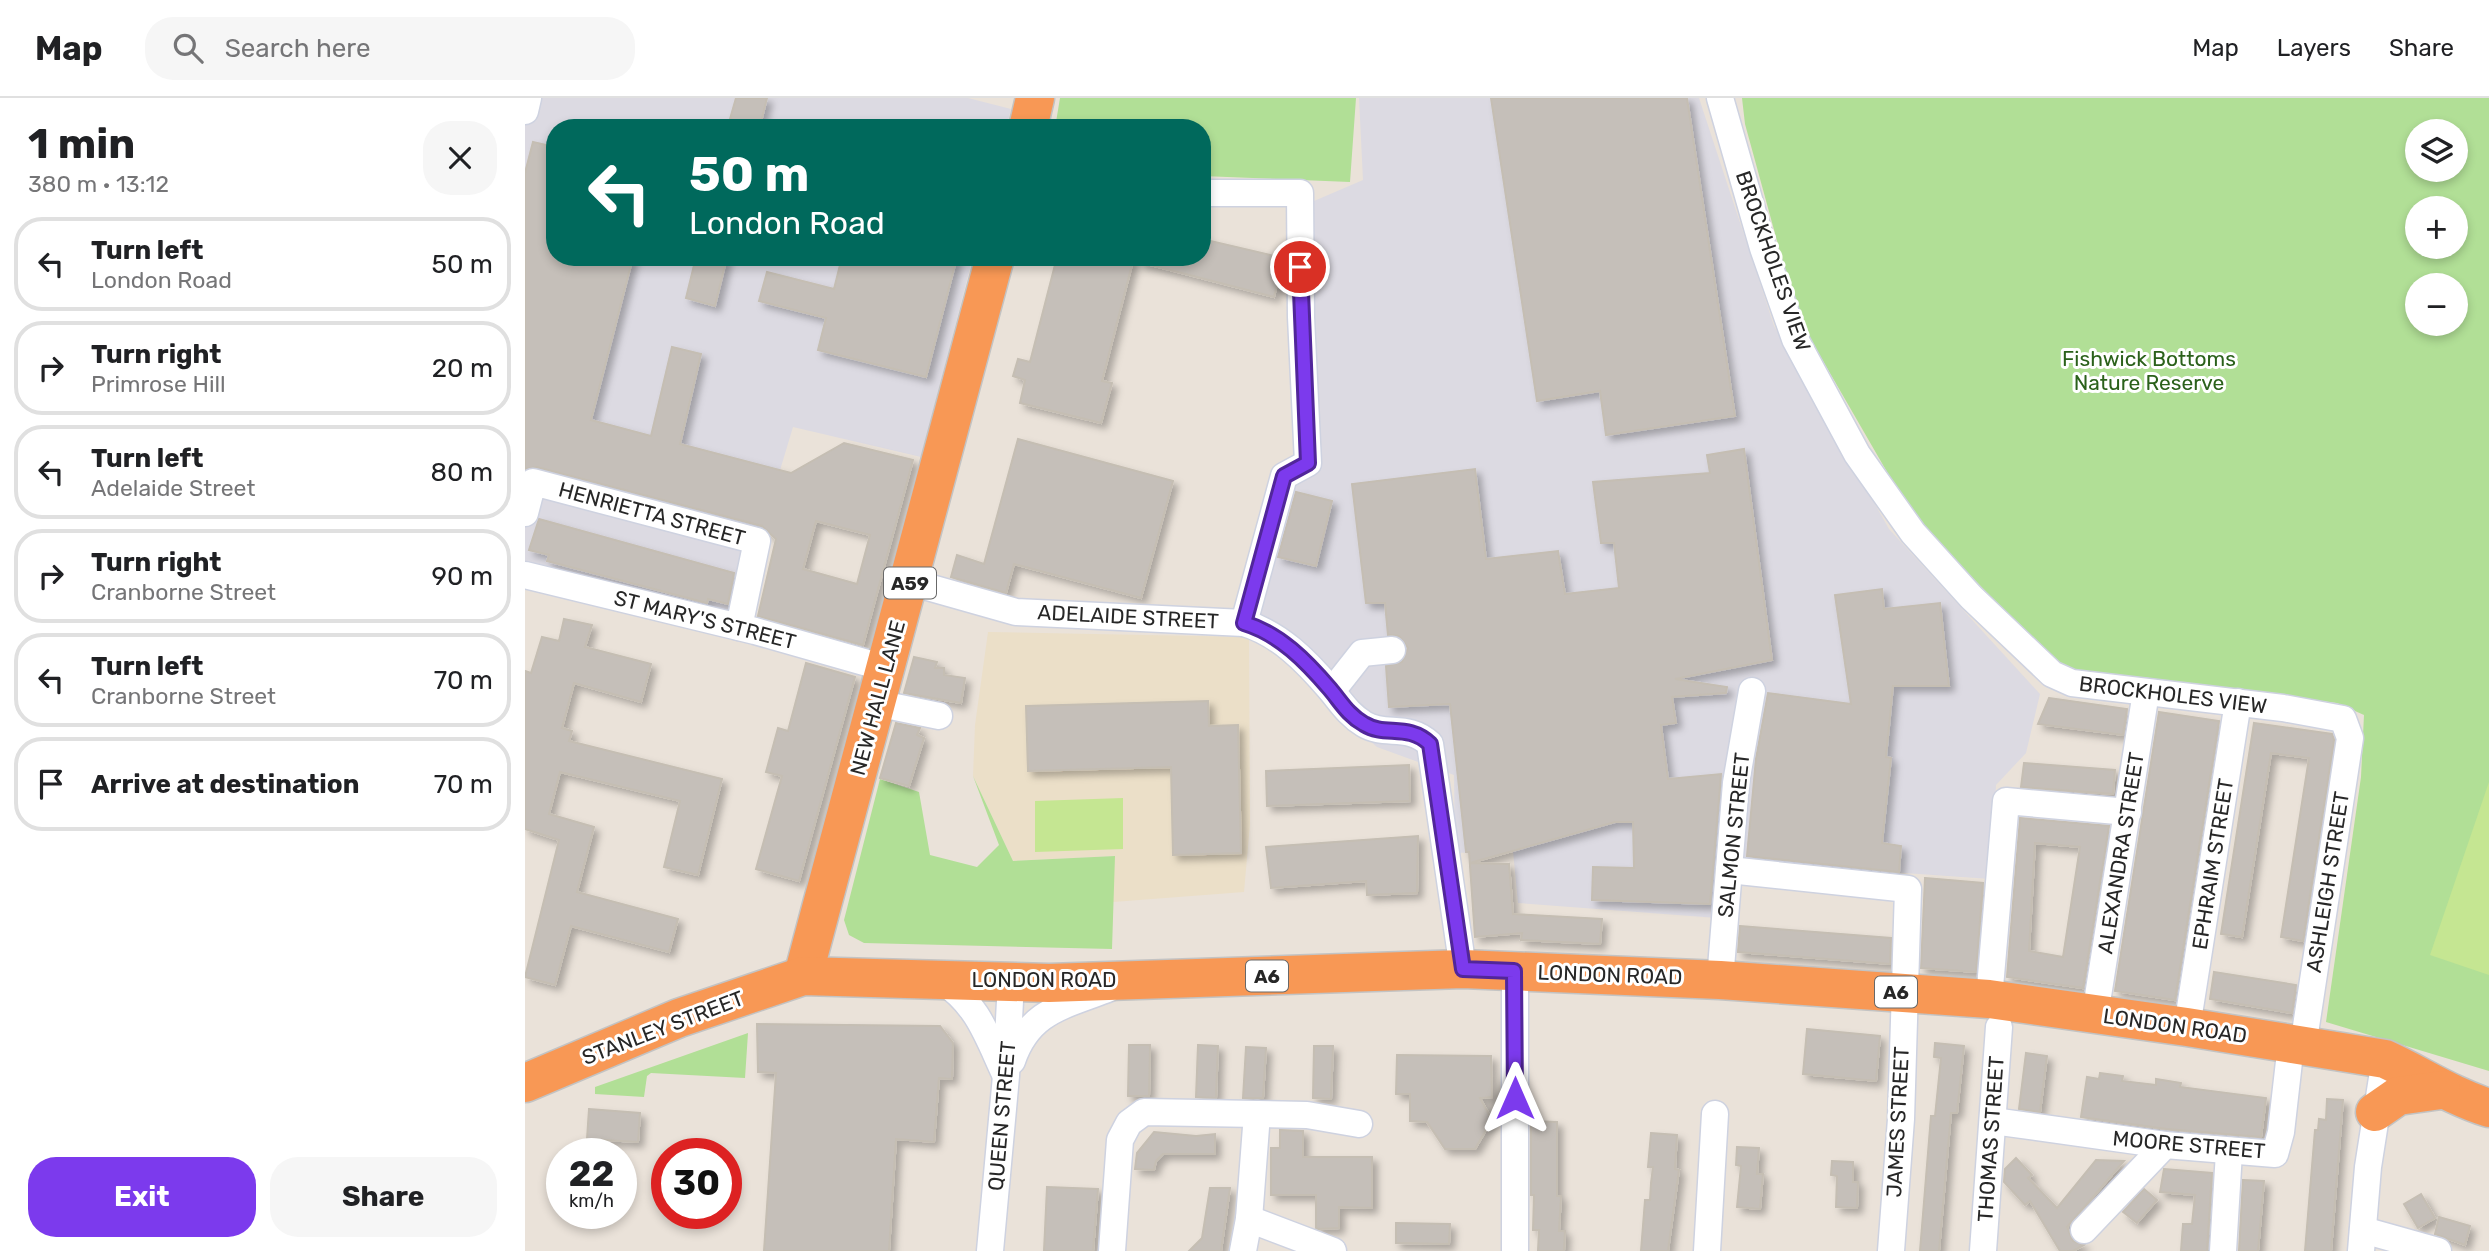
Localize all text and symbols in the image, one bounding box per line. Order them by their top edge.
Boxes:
search box [145,17,635,80]
text: Map [35,29,103,68]
icon: search [169,29,207,67]
text: Search here [225,33,370,64]
text: Map [2192,34,2239,62]
text: Layers [2277,34,2351,62]
text: Share [2389,34,2454,62]
text: 1 min [28,119,135,169]
map controls [2405,119,2468,336]
button: layers [2405,119,2468,182]
button: close [423,121,497,195]
text: 50 m [689,145,809,203]
icon: left [574,147,665,238]
street label: BROCKHOLES VIEW [1731,167,1816,354]
text: 380 m · 13:12 [28,170,169,198]
button: + [2405,196,2468,259]
text: London Road [689,204,885,242]
text: Turn left [91,235,203,266]
pin [1270,237,1330,297]
icon: left [32,245,70,283]
icon: arrive [1281,248,1319,286]
text: 50 m [432,249,493,280]
text: London Road [91,266,232,294]
button: − [2405,273,2468,336]
text: Turn right [91,339,221,370]
park label: Fishwick Bottoms Nature Reserve [2062,346,2236,395]
icon: right [32,349,70,387]
text: 20 m [432,353,493,384]
text: Primrose Hill [91,370,226,398]
text: Turn left [91,443,203,474]
icon: left [32,453,70,491]
text: 80 m [430,457,493,488]
text: Adelaide Street [91,474,255,502]
street label: HENRIETTA STREET [556,477,748,550]
text: Turn right [91,547,221,578]
icon: right [32,557,70,595]
text: 90 m [432,561,493,592]
road number: A59 [884,568,936,598]
text: Cranborne Street [91,578,276,606]
street label: ST MARY'S STREET [612,585,799,654]
street label: ADELAIDE STREET [1037,599,1219,634]
street label: NEW HALL LANE [845,618,910,778]
text: Turn left [91,651,203,682]
icon: left [32,661,70,699]
text: 70 m [434,665,493,696]
street label: BROCKHOLES VIEW [2078,671,2268,718]
text: Cranborne Street [91,682,276,710]
street label: ALEXANDRA STREET [2092,750,2149,956]
street label: SALMON STREET [1712,751,1755,919]
icon: arrive [32,765,70,803]
text: Arrive at destination [91,769,359,800]
text: 70 m [434,769,493,800]
street label: EPHRAIM STREET [2187,777,2238,951]
street label: ASHLEIGH STREET [2301,790,2354,974]
street label: LONDON ROAD [1537,959,1683,990]
road number: A6 [1246,960,1288,992]
street label: LONDON ROAD [971,967,1117,992]
road number: A6 [1875,976,1917,1007]
street label: STANLEY STREET [578,985,747,1070]
street label: LONDON ROAD [2101,1003,2249,1048]
street label: QUEEN STREET [982,1040,1021,1192]
street label: JAMES STREET [1881,1046,1914,1198]
street label: THOMAS STREET [1972,1055,2009,1223]
position arrow [1478,1061,1552,1135]
street label: MOORE STREET [2112,1125,2266,1164]
speed limit sign: 30 [651,1138,742,1229]
text: 22 [569,1153,614,1195]
button: Exit [28,1157,256,1237]
button: Share [270,1157,497,1237]
text: km/h [569,1190,614,1212]

